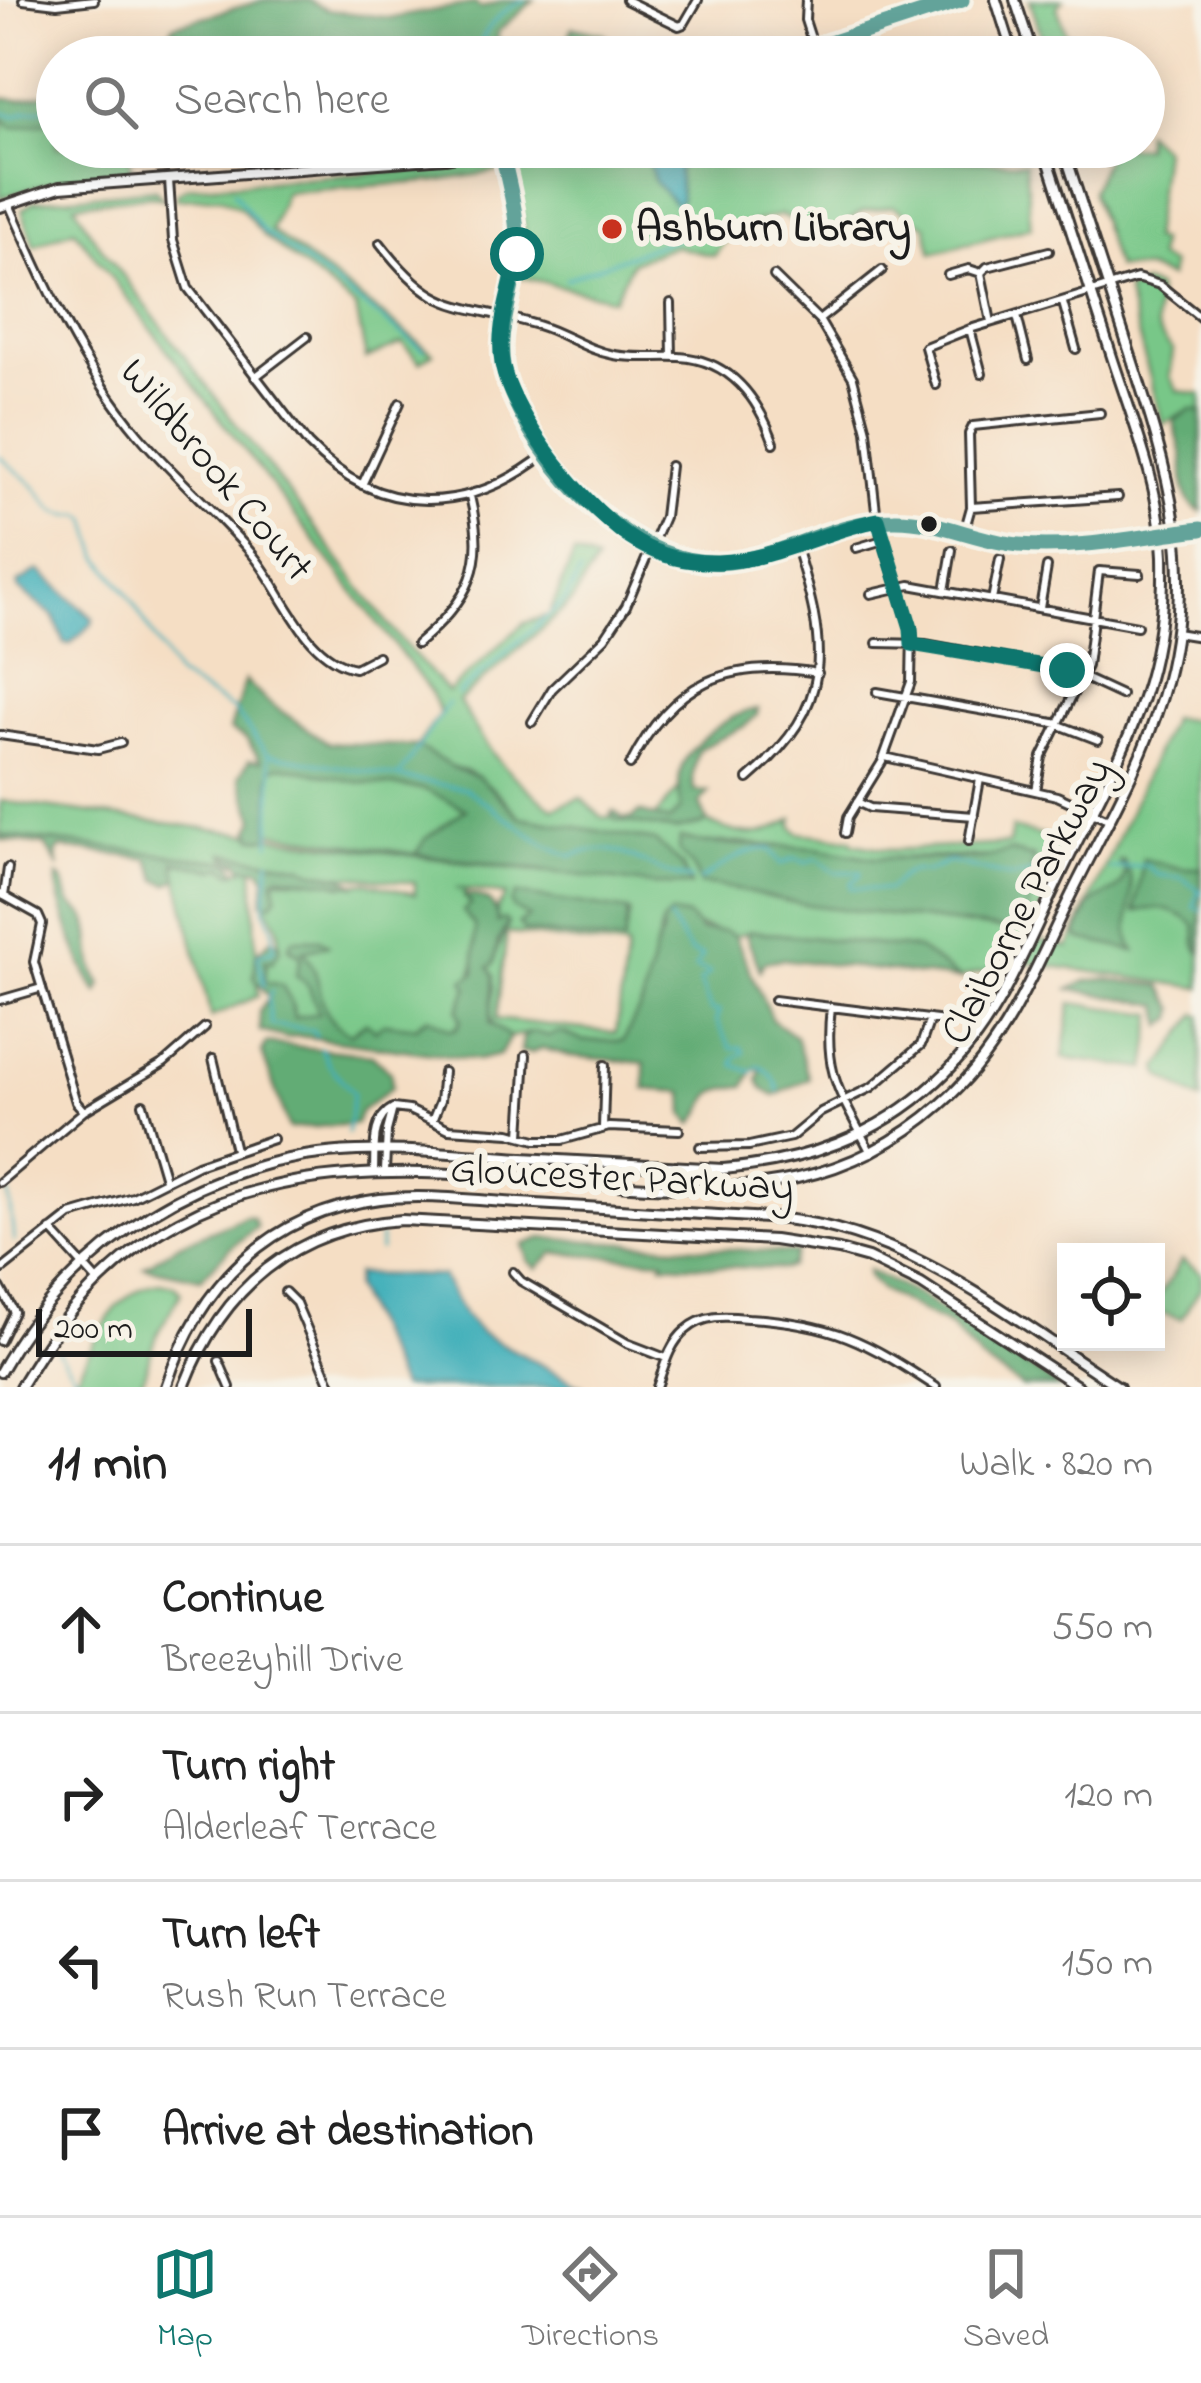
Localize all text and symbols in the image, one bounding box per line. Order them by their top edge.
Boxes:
search box [36,36,1165,168]
icon: search [78,69,144,135]
text: Search here [174,69,390,135]
place label: Ashburn Library [636,199,911,260]
marker: Ashburn Library [599,216,625,242]
route start [490,227,544,281]
street label: Wildbrook Court [103,346,327,596]
unlabelled marker [918,513,940,535]
route end [1040,643,1094,697]
street label: Claiborne Parkway [927,748,1129,1056]
street label: Gloucester Parkway [449,1141,795,1219]
map controls [1057,1243,1165,1351]
button: locate [1057,1243,1165,1351]
scale bar [36,1303,252,1356]
text: 200 m [54,1306,133,1354]
text: 11 min [48,1428,167,1503]
text: Walk · 820 m [959,1437,1153,1494]
text: Continue [162,1567,323,1633]
icon: ahead [48,1596,114,1662]
text: 550 m [1052,1600,1153,1657]
text: Breezyhill Drive [162,1633,403,1690]
text: Turn right [162,1735,335,1801]
icon: right [48,1764,114,1830]
text: 120 m [1064,1768,1153,1825]
text: Alderleaf Terrace [162,1801,437,1858]
text: Turn left [162,1903,320,1969]
icon: left [48,1932,114,1998]
text: 150 m [1061,1936,1153,1993]
text: Rush Run Terrace [162,1969,446,2026]
icon: arrive [48,2100,114,2166]
text: Arrive at destination [162,2100,533,2166]
tab: Map [152,2241,218,2361]
tab: Directions [522,2241,659,2361]
tab: Saved [963,2241,1049,2361]

